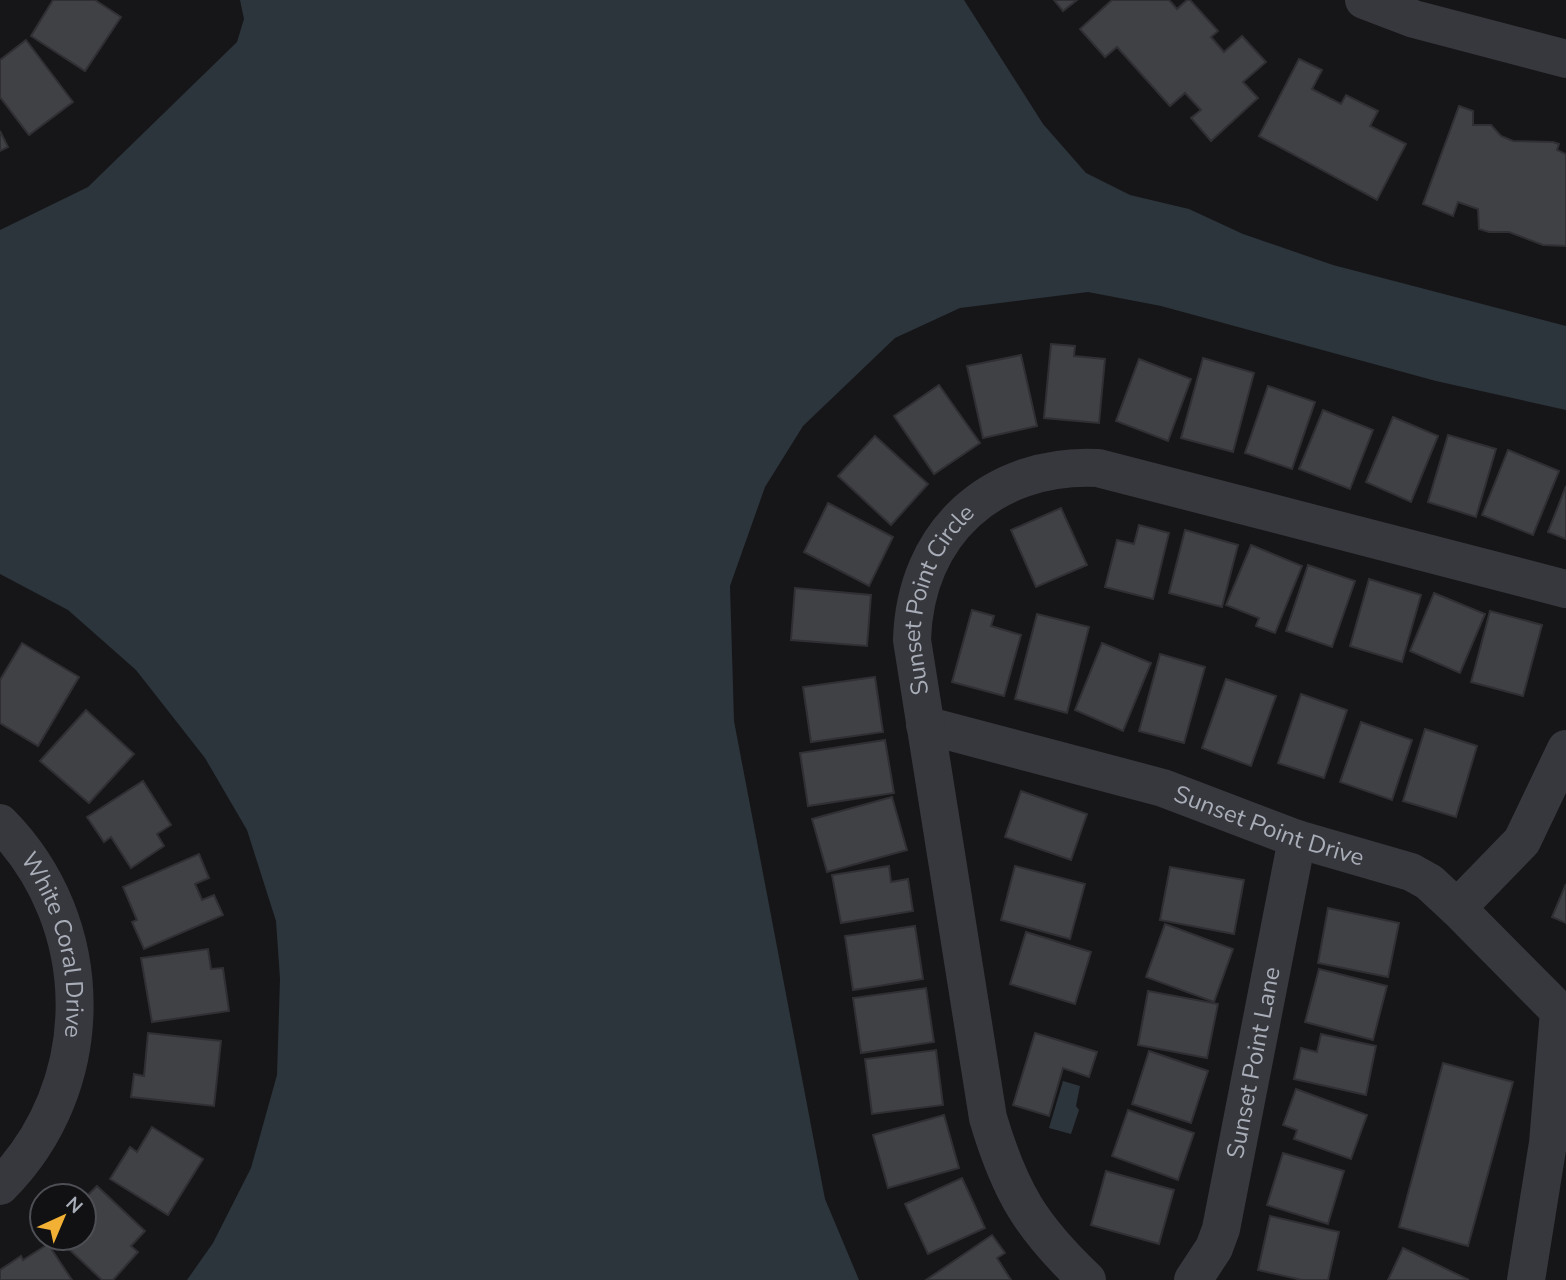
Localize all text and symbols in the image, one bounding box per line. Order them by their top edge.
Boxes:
street label: Sunset Point Circle [896,497,981,697]
street label: Sunset Point Drive [1169,778,1368,874]
street label: White Coral Drive [14,846,91,1039]
street label: Sunset Point Lane [1219,964,1288,1161]
north arrow [28,1182,98,1252]
text: N [60,1191,88,1220]

